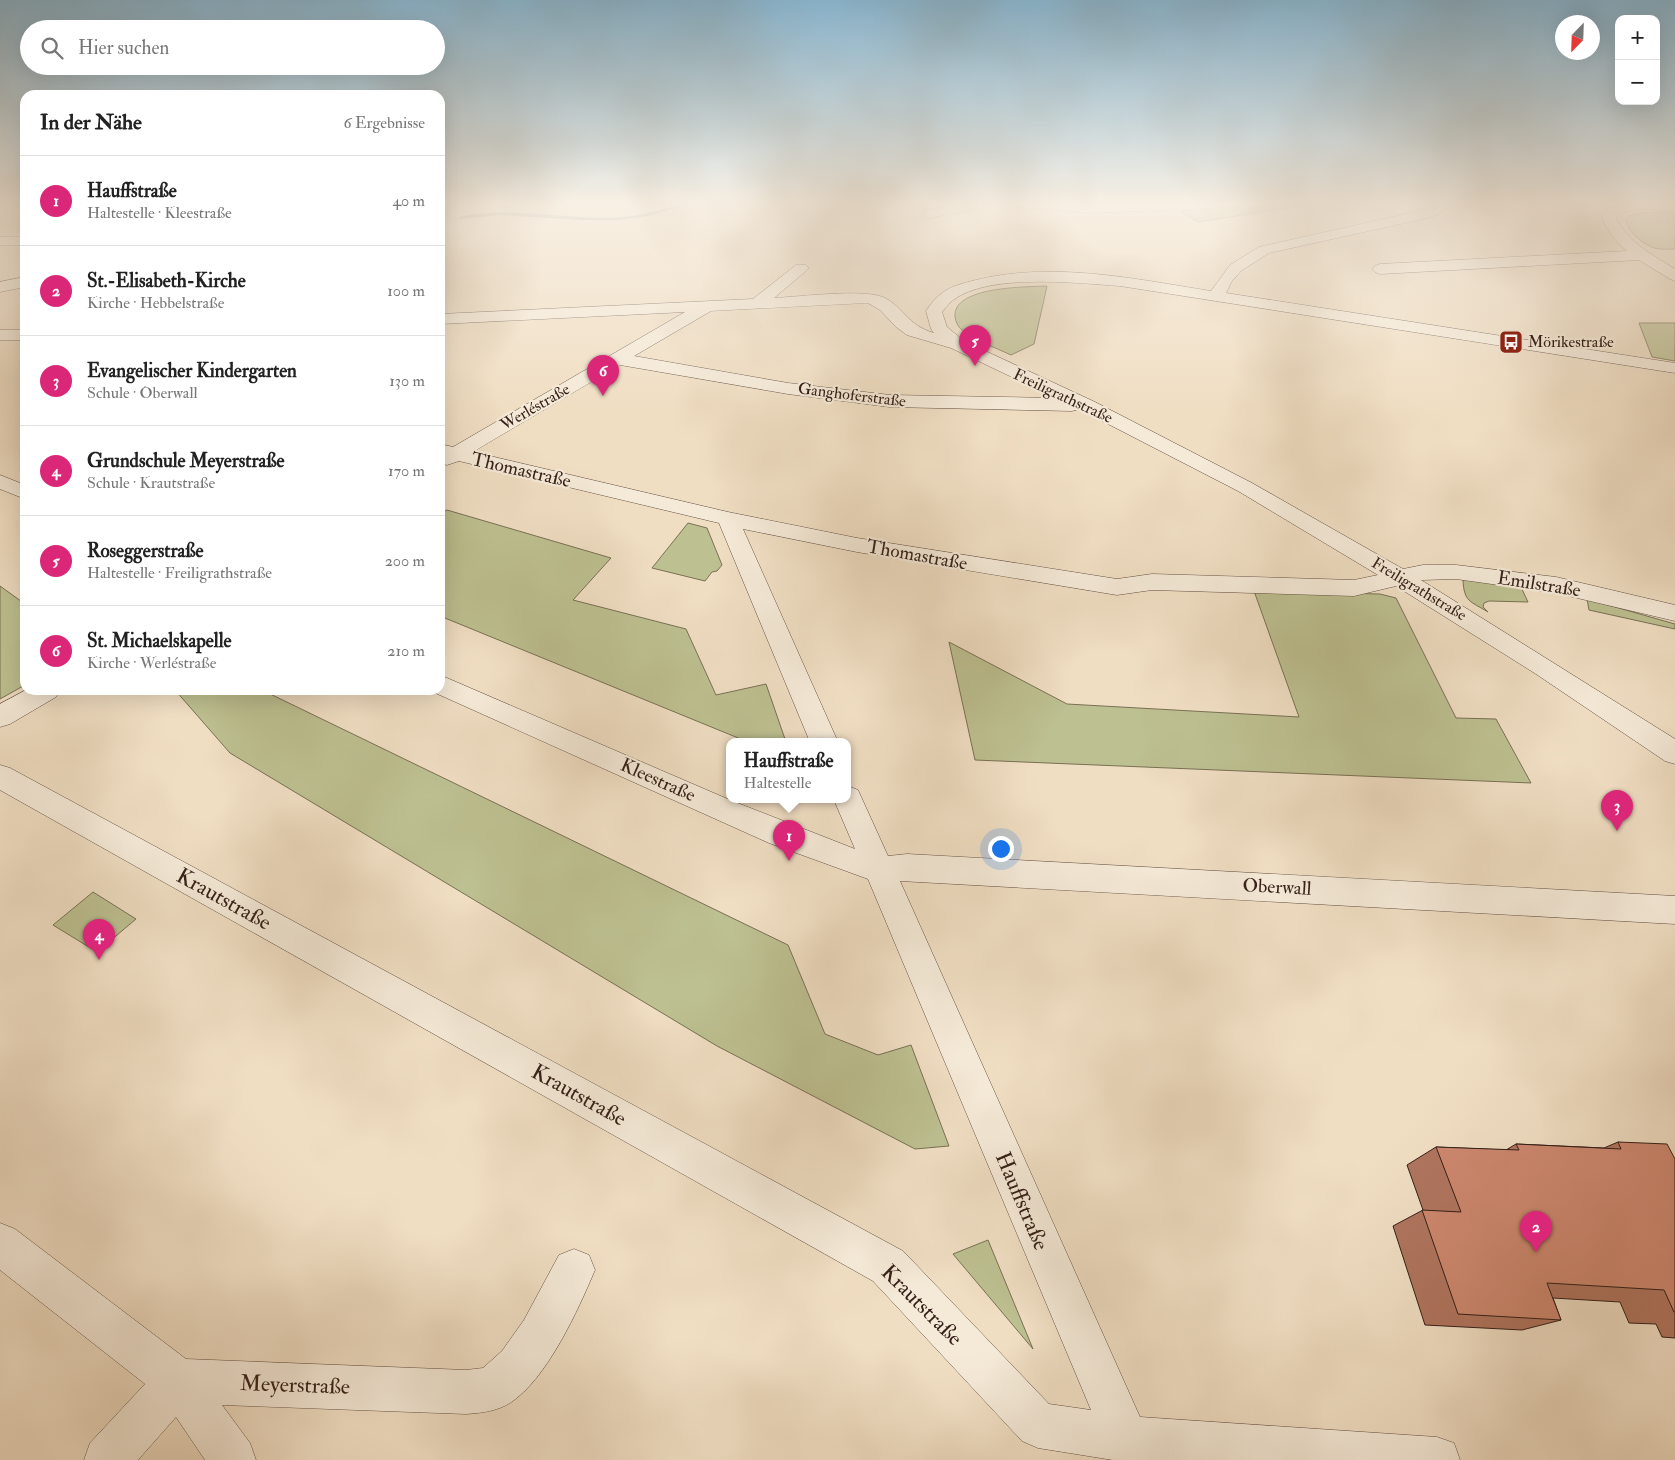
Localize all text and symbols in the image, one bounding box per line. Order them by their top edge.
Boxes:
north arrow [1555,15,1600,60]
map controls [1615,15,1660,105]
button: + [1615,15,1660,60]
search box [20,20,445,75]
icon: search [38,34,66,62]
text: Hier suchen [78,36,169,60]
button: − [1615,60,1660,105]
text: In der Nähe [40,109,142,136]
text: 6 Ergebnisse [344,113,425,133]
text: Hauffstraße [87,179,177,203]
text: 1 [53,191,59,211]
text: 40 m [392,191,425,211]
text: Haltestelle · Kleestraße [87,203,232,223]
text: St.-Elisabeth-Kirche [87,269,246,293]
text: 2 [52,281,60,301]
text: 100 m [387,281,425,301]
text: Kirche · Hebbelstraße [87,293,224,313]
pin: 5 [959,325,991,366]
bus stop icon: Mörikestraße [1498,329,1524,355]
place label: Mörikestraße [1528,332,1614,352]
pin: 6 [587,355,619,396]
text: Evangelischer Kindergarten [87,359,297,383]
street label: Freiligrathstraße [1010,364,1116,428]
text: 3 [53,371,59,391]
text: 130 m [389,371,425,391]
street label: Ganghoferstraße [797,378,907,412]
street label: Werléstraße [496,379,573,435]
text: Schule · Oberwall [87,383,198,403]
street label: Thomastraße [469,447,573,493]
text: Grundschule Meyerstraße [87,449,285,473]
text: 4 [52,461,60,481]
text: 170 m [388,461,425,481]
text: Schule · Krautstraße [87,473,215,493]
street label: Thomastraße [865,534,969,576]
text: Roseggerstraße [87,539,204,563]
text: 5 [52,551,60,571]
text: 200 m [385,551,425,571]
street label: Freiligrathstraße [1368,553,1470,625]
text: Haltestelle · Freiligrathstraße [87,563,272,583]
street label: Emilstraße [1496,566,1582,602]
text: St. Michaelskapelle [87,629,231,653]
text: 6 [52,641,60,661]
text: 210 m [387,641,425,661]
text: Kirche · Werléstraße [87,653,216,673]
popup [726,738,851,803]
text: Hauffstraße [744,749,833,773]
street label: Kleestraße [617,753,699,807]
text: Haltestelle [744,773,811,793]
pin: 3 [1601,790,1633,831]
pin: 1 [773,820,805,861]
your location [988,836,1014,862]
street label: Krautstraße [172,862,276,936]
street label: Oberwall [1242,873,1312,901]
pin: 4 [83,919,115,960]
street label: Krautstraße [527,1058,631,1132]
street label: Hauffstraße [989,1148,1055,1254]
pin: 2 [1520,1211,1552,1252]
street label: Krautstraße [875,1258,969,1352]
street label: Meyerstraße [240,1369,350,1401]

